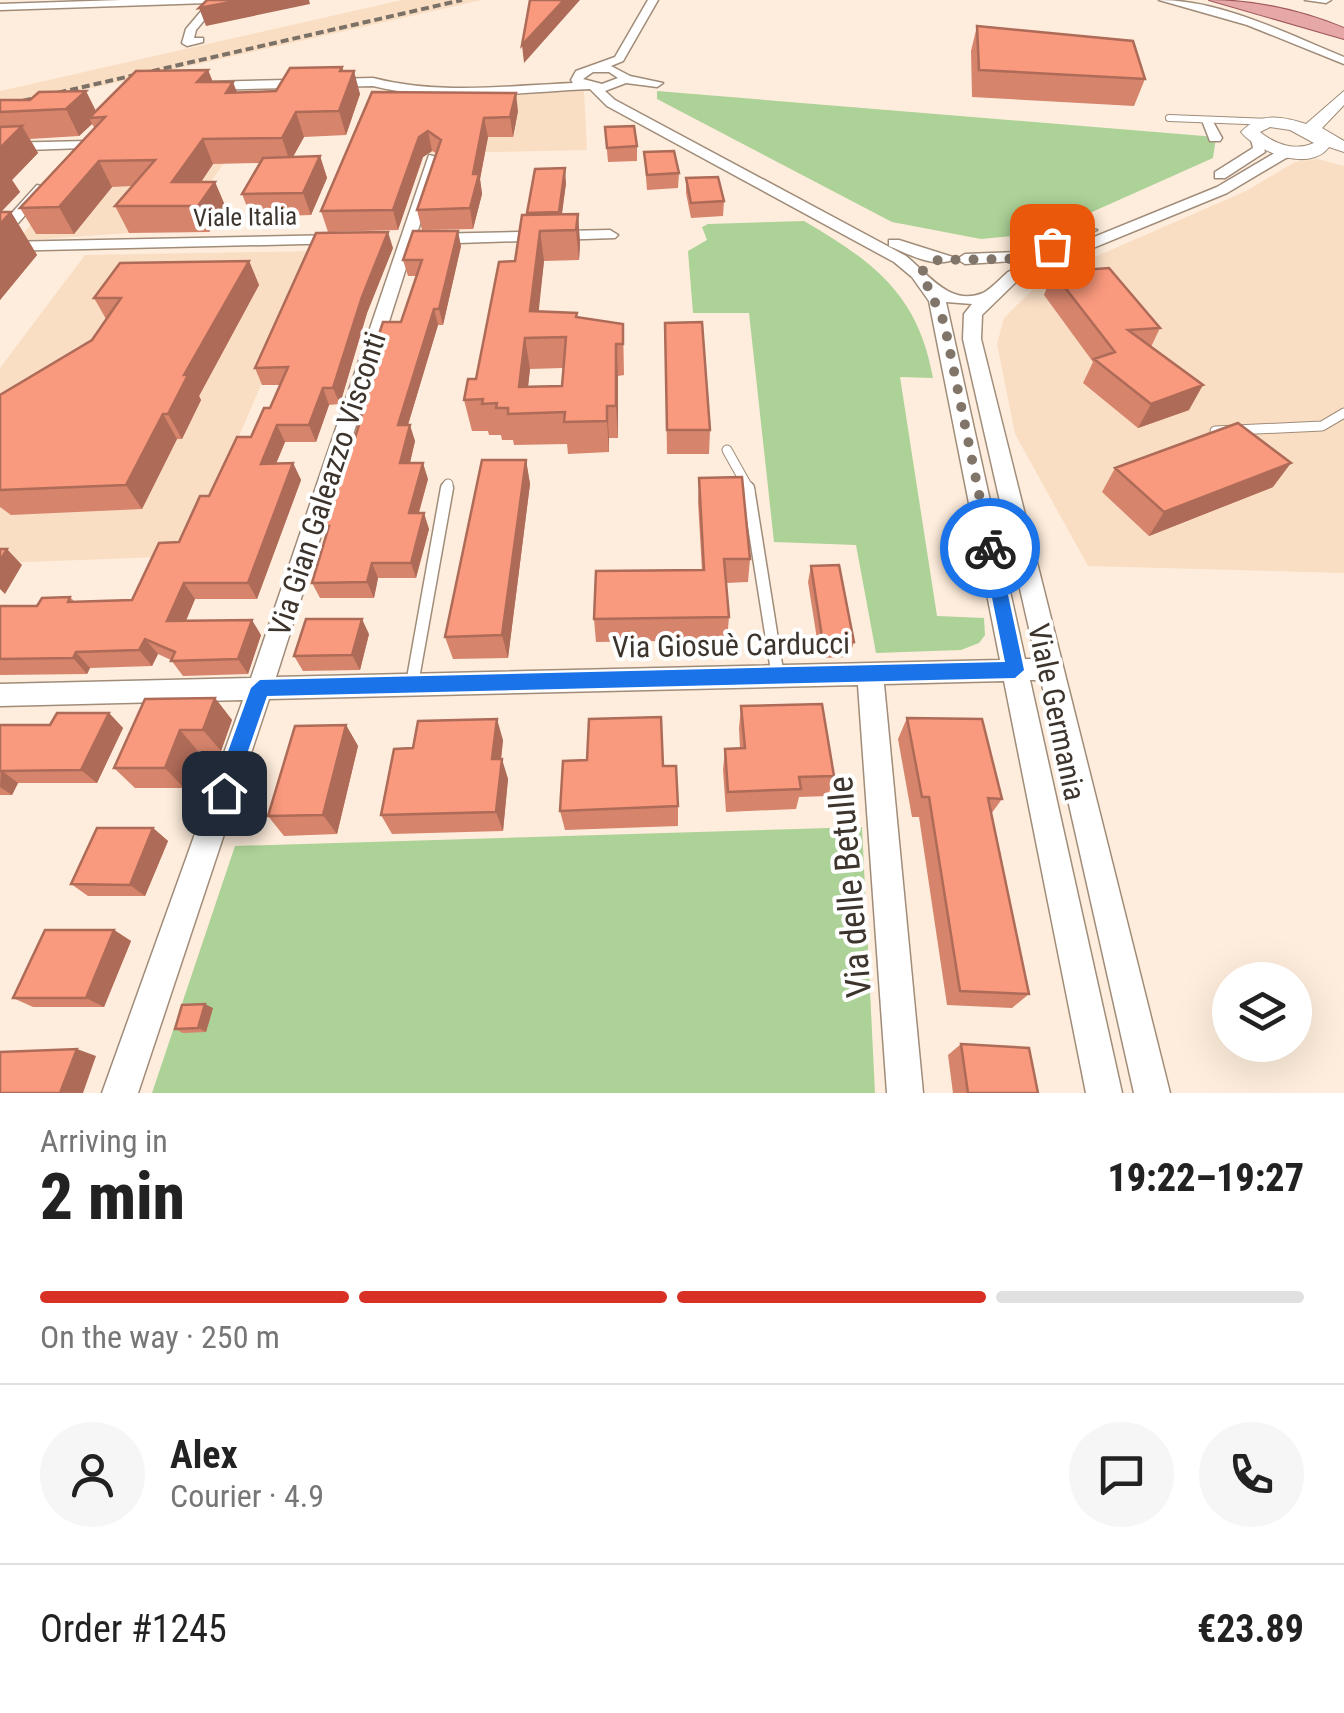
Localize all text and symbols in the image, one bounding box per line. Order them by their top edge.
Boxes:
street label: Viale Italia [193,202,297,232]
pin [1010,204,1095,289]
icon: bag [1025,219,1080,274]
street label: Via Gian Galeazzo Visconti [261,328,393,640]
courier [940,498,1040,598]
icon: bike [963,521,1018,576]
street label: Viale Germania [1021,621,1093,803]
street label: Via Giosuè Carducci [612,625,850,665]
pin [182,751,267,836]
icon: home [197,766,252,821]
street label: Via delle Betulle [820,775,880,999]
map controls [1212,962,1312,1062]
button: layers [1212,962,1312,1062]
text: Arriving in [40,1122,168,1160]
text: 19:22–19:27 [1107,1156,1304,1200]
text: 2 min [40,1159,185,1235]
text: On the way · 250 m [40,1318,280,1356]
button: person [40,1422,145,1527]
button: chat [1069,1422,1174,1527]
button: phone [1199,1422,1304,1527]
text: Alex [170,1433,238,1477]
text: Courier · 4.9 [170,1477,324,1515]
text: Order #1245 [40,1607,227,1651]
text: €23.89 [1197,1607,1304,1651]

